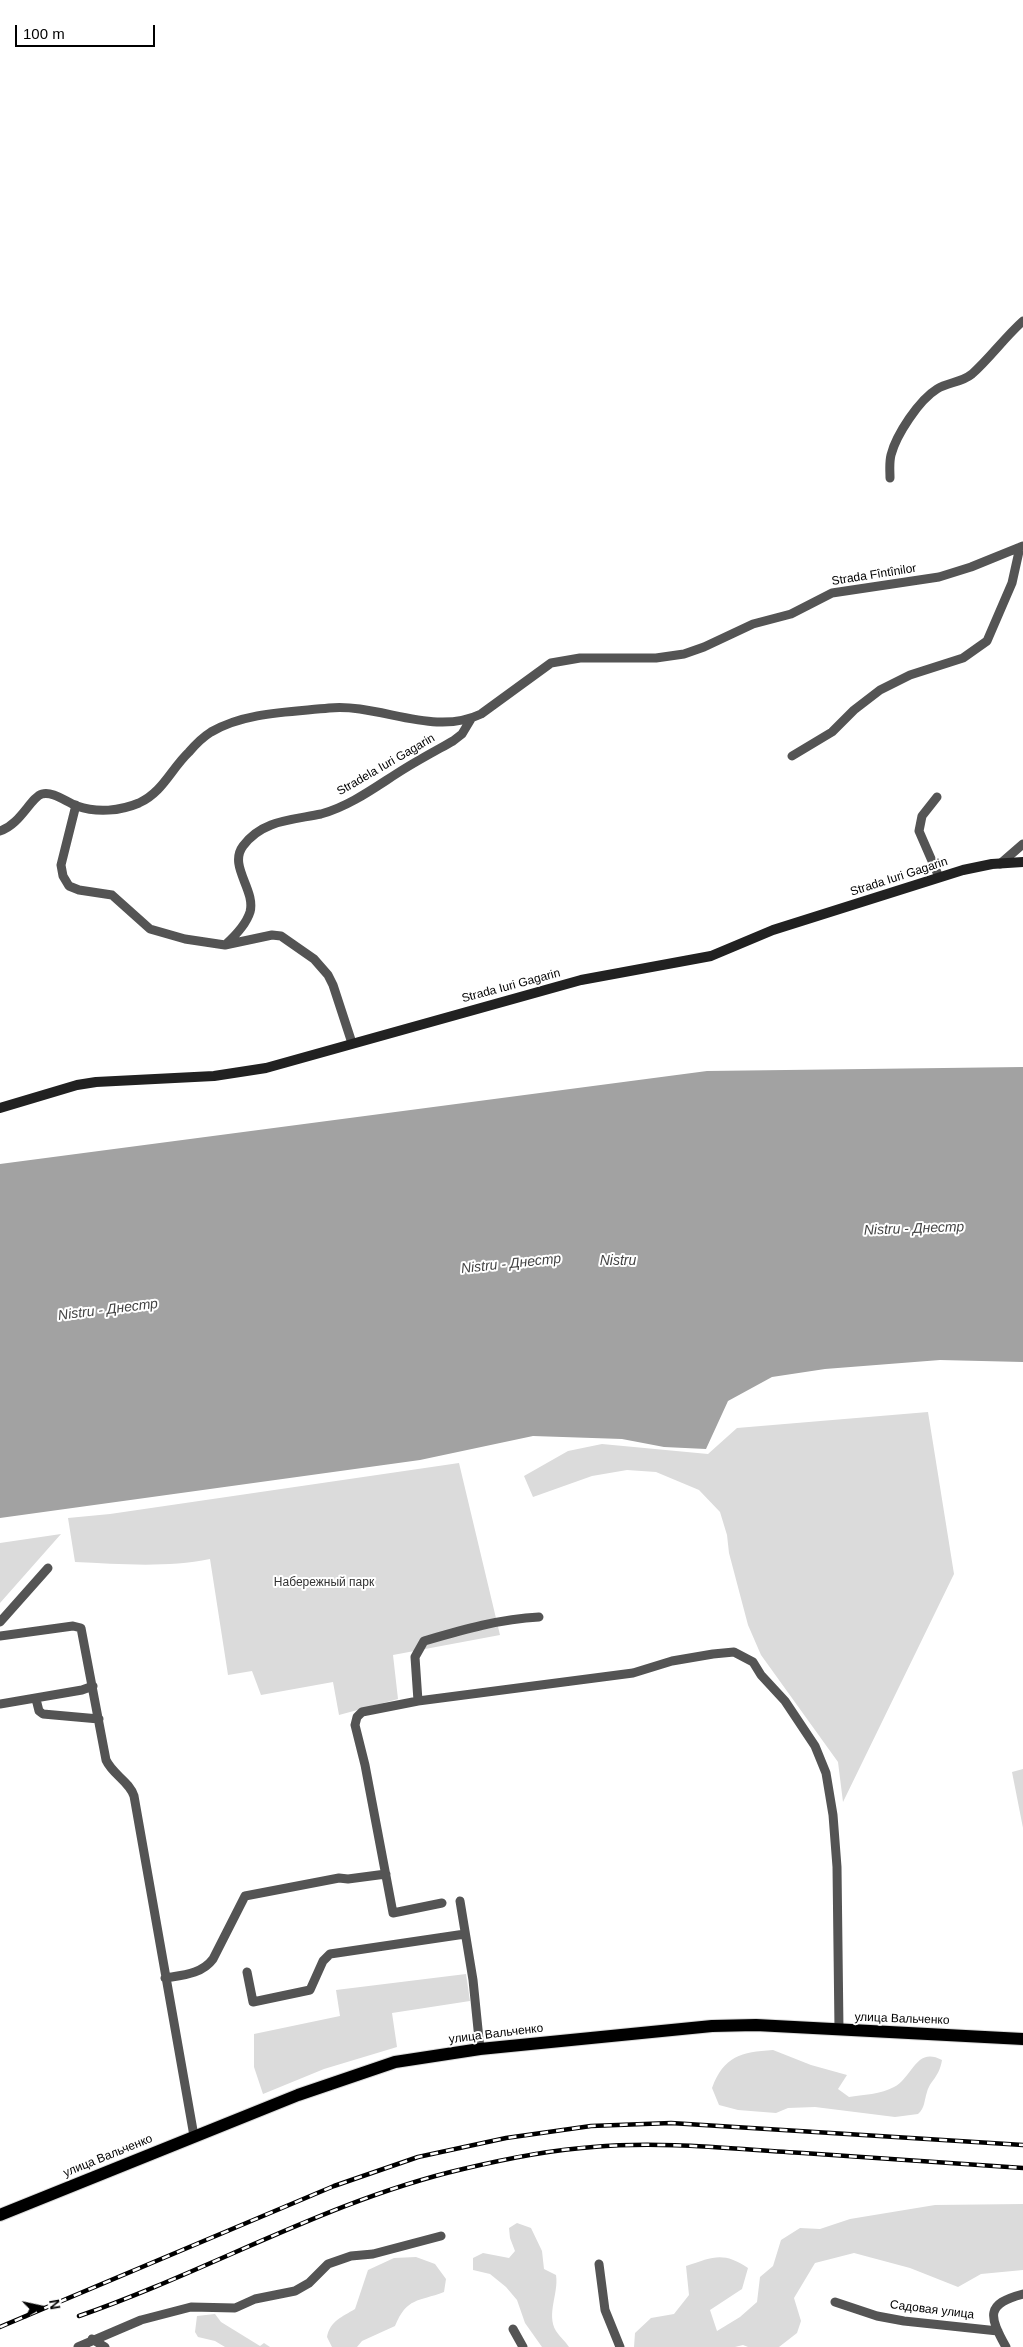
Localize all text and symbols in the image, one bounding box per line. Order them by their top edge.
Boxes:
scale bar [18,15,158,47]
text: 100 m [23,25,65,42]
street label: Strada Fîntînilor [831,561,917,589]
street label: Stradela Iuri Gagarin [334,731,438,799]
street label: Strada Iuri Gagarin [849,854,949,900]
street label: Strada Iuri Gagarin [460,966,562,1006]
water label: Nistru - Днестр [863,1219,965,1239]
water label: Nistru - Днестр [460,1250,562,1278]
water label: Nistru [600,1253,636,1269]
water label: Nistru - Днестр [57,1296,159,1324]
park label: Набережный парк [274,1576,374,1590]
street label: улица Вальченко [854,2010,950,2028]
street label: улица Вальченко [448,2021,544,2047]
street label: улица Вальченко [61,2132,155,2180]
north arrow [15,2282,65,2332]
text: N [46,2298,64,2311]
street label: Садовая улица [889,2298,975,2322]

